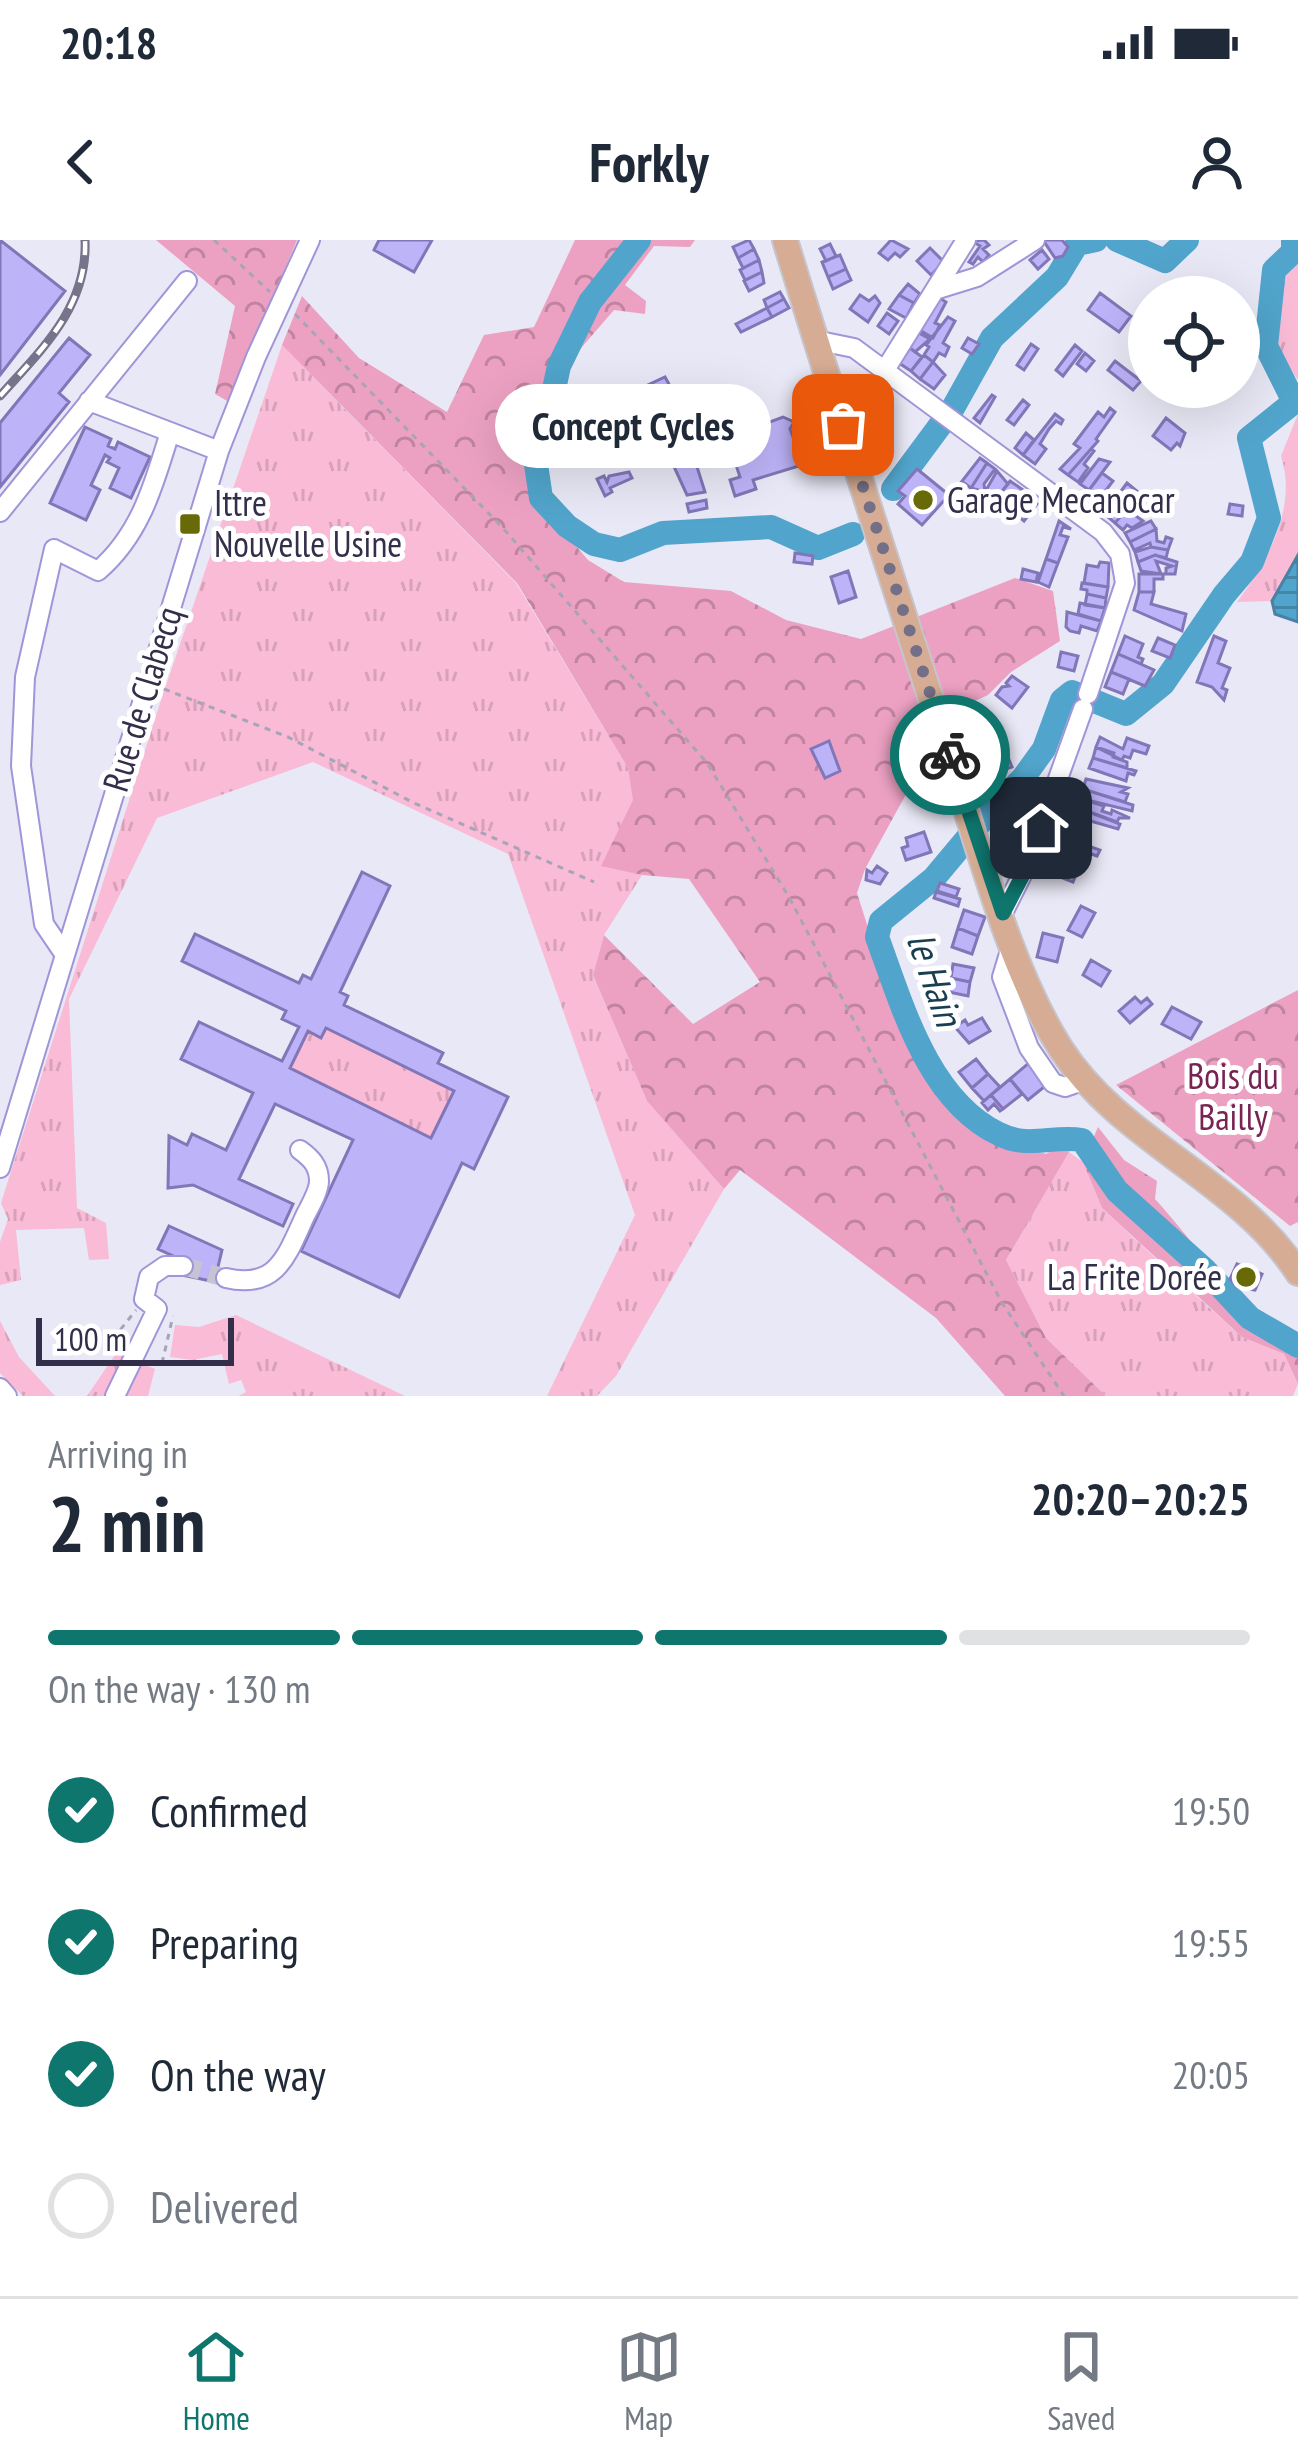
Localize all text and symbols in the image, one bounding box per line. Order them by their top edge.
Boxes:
text: 20:18 [60,13,157,71]
text: Forkly [589,127,709,197]
icon: back [48,129,114,195]
icon: person [1184,129,1250,195]
map controls [1128,276,1260,408]
button: locate [1128,276,1260,408]
pin [792,374,894,476]
callout: Concept Cycles [495,383,771,467]
icon: bag [810,392,876,458]
text: Concept Cycles [532,400,734,451]
place label: Garage Mecanocar [947,476,1175,523]
place label: Ittre Nouvelle Usine [214,479,402,567]
marker: Garage Mecanocar [910,487,936,513]
marker: Ittre Nouvelle Usine [177,511,203,537]
street label: Rue de Clabecq [91,601,192,797]
courier [890,695,1010,815]
icon: bike [917,722,983,788]
pin [990,777,1092,879]
icon: home [1008,795,1074,861]
water label: le Hain [896,925,976,1034]
park label: Bois du Bailly [1187,1052,1279,1140]
place label: La Frite Dorée [1047,1253,1222,1300]
marker: La Frite Dorée [1233,1264,1259,1290]
scale bar [36,1312,234,1365]
text: 100 m [54,1317,127,1360]
text: Arriving in [48,1428,188,1479]
text: 20:20–20:25 [1031,1469,1250,1527]
text: 2 min [48,1473,206,1574]
text: On the way · 130 m [48,1663,310,1714]
icon: check [48,1777,114,1843]
text: Confirmed [150,1781,308,1839]
text: 19:50 [1172,1785,1250,1836]
icon: check [48,1909,114,1975]
text: Preparing [150,1913,299,1971]
text: 19:55 [1172,1917,1250,1968]
icon: check [48,2041,114,2107]
text: On the way [150,2045,326,2103]
text: 20:05 [1172,2049,1250,2100]
text: Delivered [150,2177,299,2235]
tab: Home [183,2324,250,2439]
tab: Map [616,2324,682,2439]
tab: Saved [1047,2324,1115,2439]

